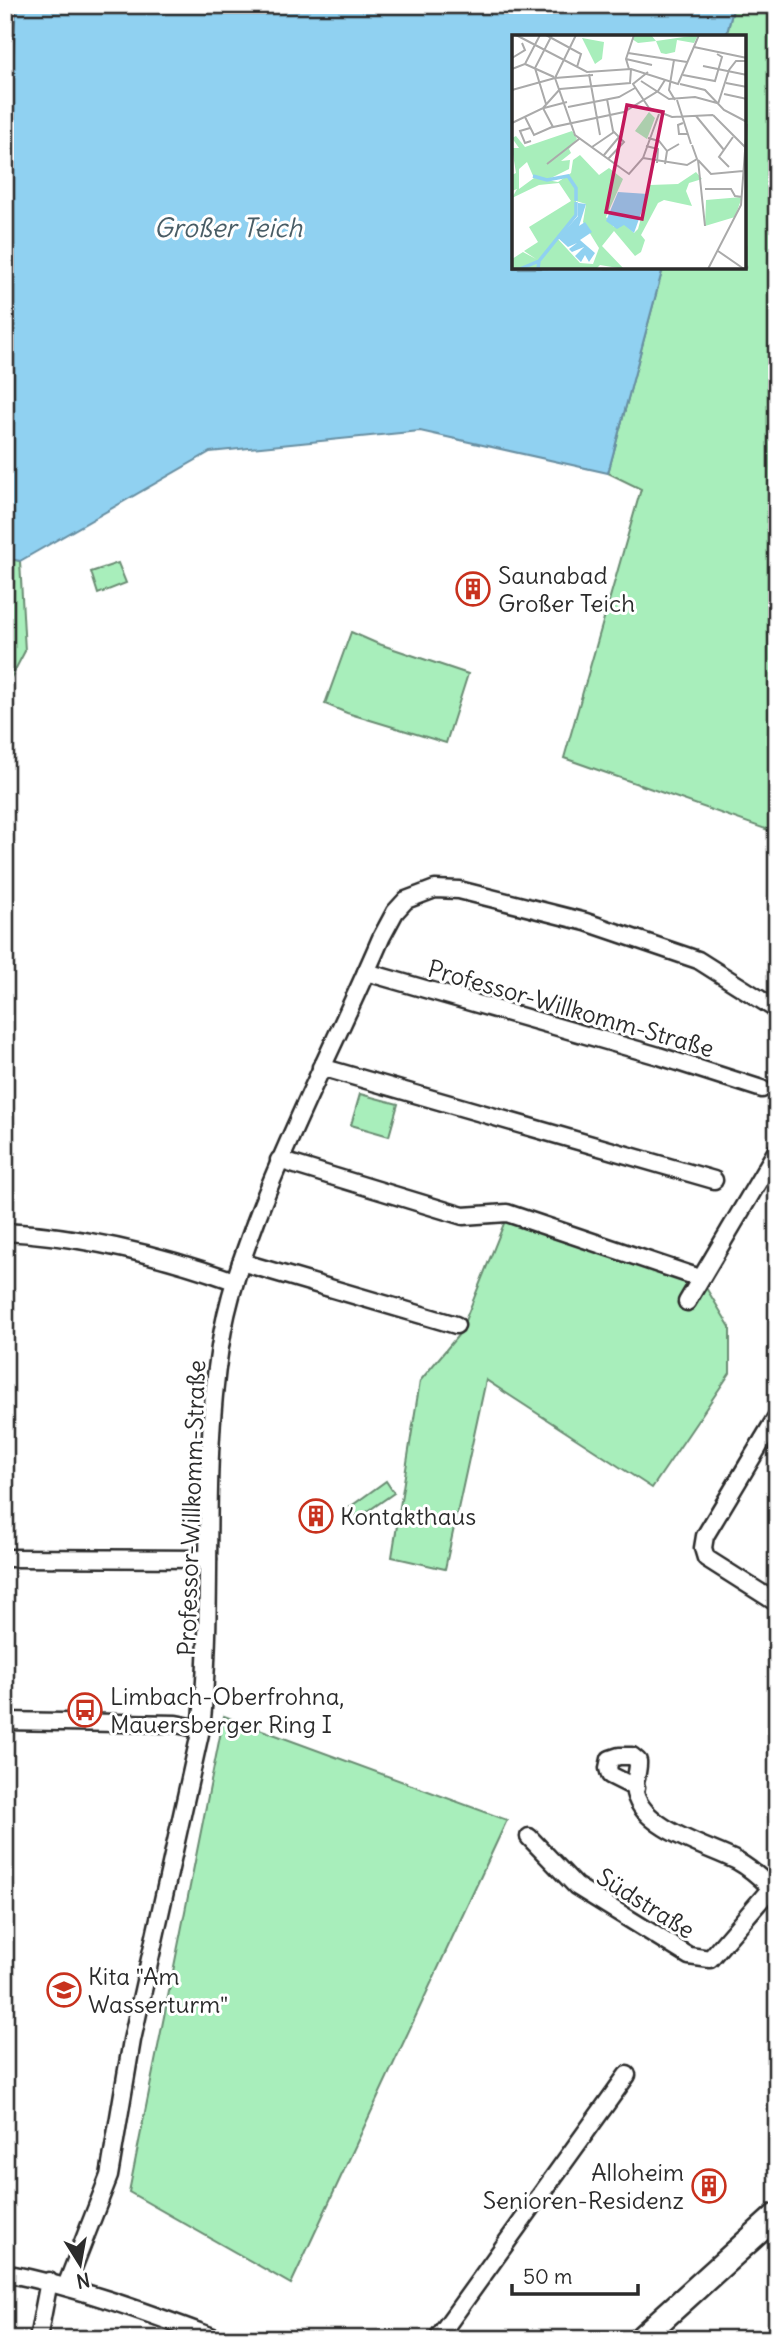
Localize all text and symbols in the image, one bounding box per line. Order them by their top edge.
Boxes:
inset map [512,35,747,270]
water label: Großer Teich [154,211,303,244]
place label: Saunabad Großer Teich [498,560,635,618]
building icon: Saunabad Großer Teich [454,570,492,608]
street label: Professor-Willkomm-Straße [425,953,717,1063]
street label: Professor-Willkomm-Straße [171,1360,211,1656]
building icon: Kontakthaus [297,1497,335,1535]
place label: Kontakthaus [340,1501,476,1531]
place label: Limbach-Oberfrohna, Mauersberger Ring I [110,1681,344,1739]
bus stop icon: Limbach-Oberfrohna, Mauersberger Ring I [66,1691,104,1729]
street label: Südstraße [592,1861,700,1945]
place label: Kita "Am Wasserturm" [88,1961,228,2019]
school or university icon: Kita "Am Wasserturm" [45,1971,83,2009]
place label: Alloheim Senioren-Residenz [483,2157,684,2215]
building icon: Alloheim Senioren-Residenz [690,2167,728,2205]
north arrow [46,2228,116,2298]
scale bar [512,2253,638,2297]
text: 50 m [523,2263,572,2290]
text: N [75,2268,92,2294]

